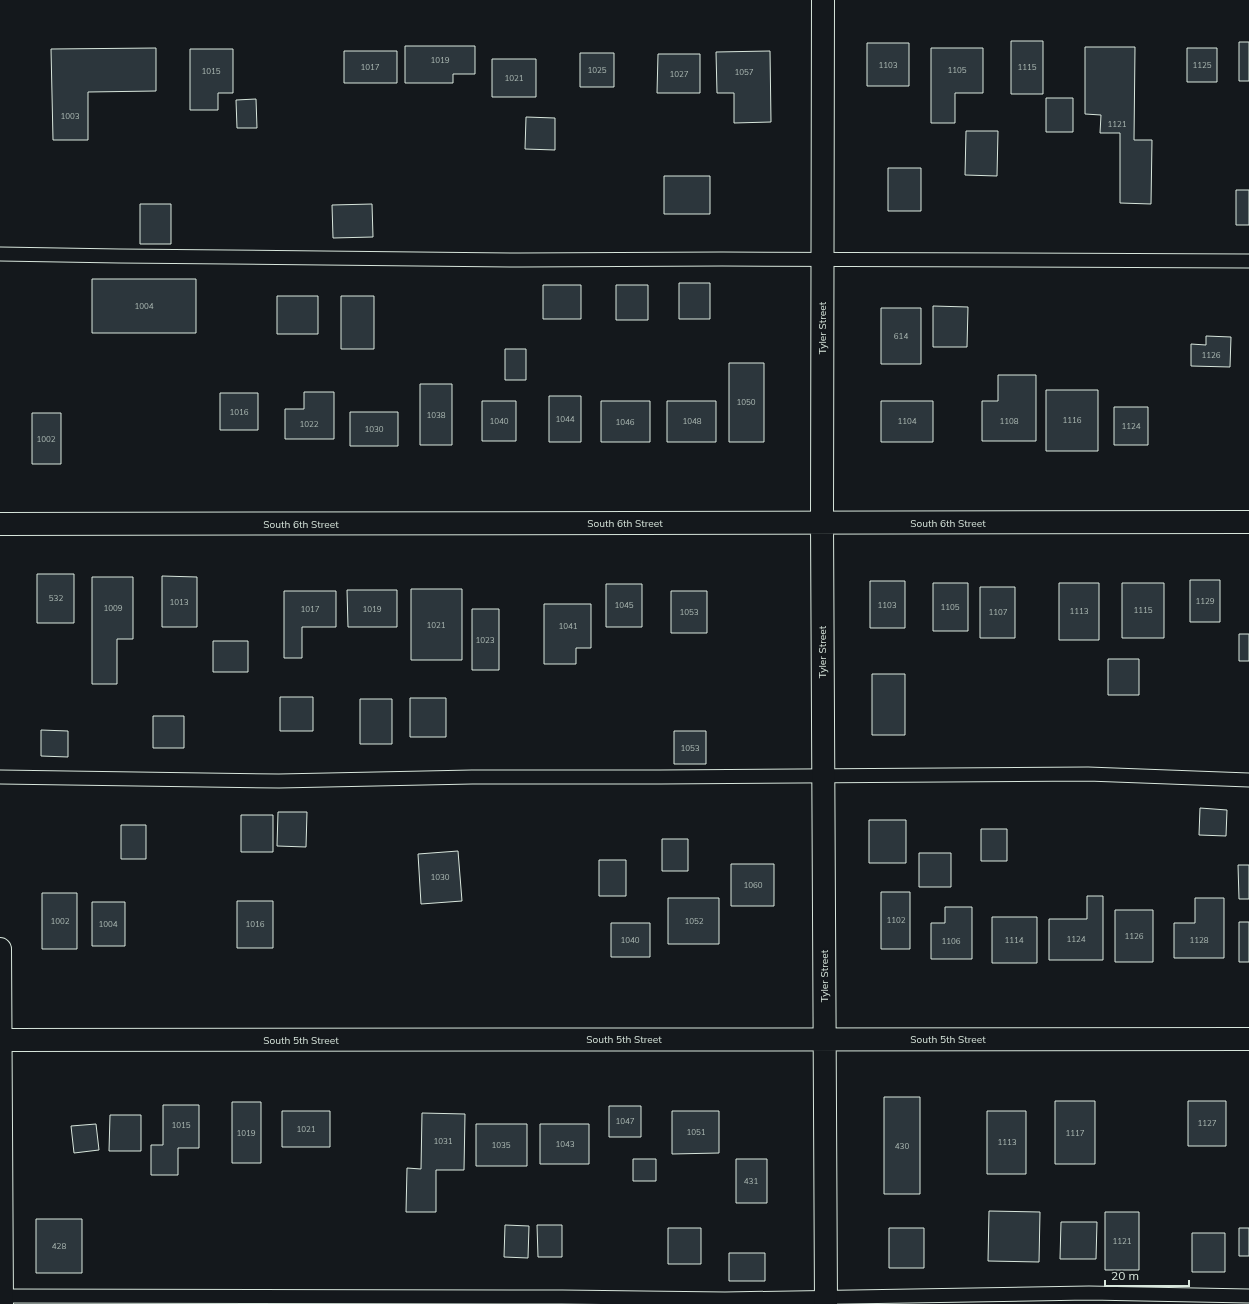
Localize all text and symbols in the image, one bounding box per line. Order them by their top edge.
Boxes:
house number: 1019 [430,55,450,65]
house number: 1103 [878,60,898,70]
house number: 1125 [1192,60,1212,70]
house number: 1017 [360,62,380,72]
house number: 1115 [1017,62,1037,72]
house number: 1025 [587,65,607,75]
house number: 1105 [947,65,967,75]
house number: 1015 [201,66,221,76]
house number: 1057 [734,67,754,77]
house number: 1027 [669,69,689,79]
house number: 1021 [504,73,524,83]
house number: 1003 [60,111,80,121]
house number: 1121 [1107,119,1127,129]
house number: 1004 [134,301,154,311]
street label: Tyler Street [816,301,829,354]
house number: 614 [894,331,908,341]
house number: 1126 [1201,350,1221,360]
house number: 1050 [736,397,756,407]
house number: 1016 [229,407,249,417]
house number: 1038 [426,410,446,420]
house number: 1044 [555,414,575,424]
house number: 1116 [1062,415,1082,425]
house number: 1040 [489,416,509,426]
house number: 1048 [682,416,702,426]
house number: 1104 [897,416,917,426]
house number: 1108 [999,416,1019,426]
house number: 1046 [615,417,635,427]
house number: 1022 [299,419,319,429]
house number: 1124 [1121,421,1141,431]
house number: 1030 [364,424,384,434]
house number: 1002 [36,434,56,444]
street label: South 6th Street [587,517,663,530]
street label: South 6th Street [910,517,986,530]
street label: South 6th Street [263,518,339,531]
house number: 532 [49,593,63,603]
house number: 1129 [1195,596,1215,606]
house number: 1013 [169,597,189,607]
house number: 1045 [614,600,634,610]
house number: 1103 [877,600,897,610]
house number: 1105 [940,602,960,612]
house number: 1009 [103,603,123,613]
house number: 1017 [300,604,320,614]
house number: 1019 [362,604,382,614]
house number: 1115 [1133,605,1153,615]
house number: 1113 [1069,606,1089,616]
house number: 1053 [679,607,699,617]
house number: 1107 [988,607,1008,617]
house number: 1021 [426,620,446,630]
house number: 1041 [558,621,578,631]
street label: Tyler Street [816,625,829,678]
house number: 1023 [475,635,495,645]
house number: 1053 [680,743,700,753]
house number: 1030 [430,872,450,882]
house number: 1060 [743,880,763,890]
house number: 1102 [886,915,906,925]
house number: 1002 [50,916,70,926]
house number: 1052 [684,916,704,926]
house number: 1004 [98,919,118,929]
house number: 1016 [245,919,265,929]
house number: 1126 [1124,931,1144,941]
house number: 1124 [1066,934,1086,944]
house number: 1040 [620,935,640,945]
house number: 1114 [1004,935,1024,945]
house number: 1128 [1189,935,1209,945]
house number: 1106 [941,936,961,946]
street label: Tyler Street [818,949,831,1002]
street label: South 5th Street [586,1033,662,1046]
street label: South 5th Street [910,1033,986,1046]
street label: South 5th Street [263,1034,339,1047]
house number: 1047 [615,1116,635,1126]
house number: 1127 [1197,1118,1217,1128]
house number: 1015 [171,1120,191,1130]
house number: 1021 [296,1124,316,1134]
house number: 1051 [686,1127,706,1137]
house number: 1019 [236,1128,256,1138]
house number: 1117 [1065,1128,1085,1138]
house number: 1031 [433,1136,453,1146]
house number: 1113 [997,1137,1017,1147]
house number: 1043 [555,1139,575,1149]
house number: 1035 [491,1140,511,1150]
house number: 430 [895,1141,909,1151]
house number: 431 [744,1176,758,1186]
house number: 1121 [1112,1236,1132,1246]
house number: 428 [52,1241,66,1251]
scale bar [1105,1262,1189,1288]
text: 20 m [1111,1268,1139,1283]

